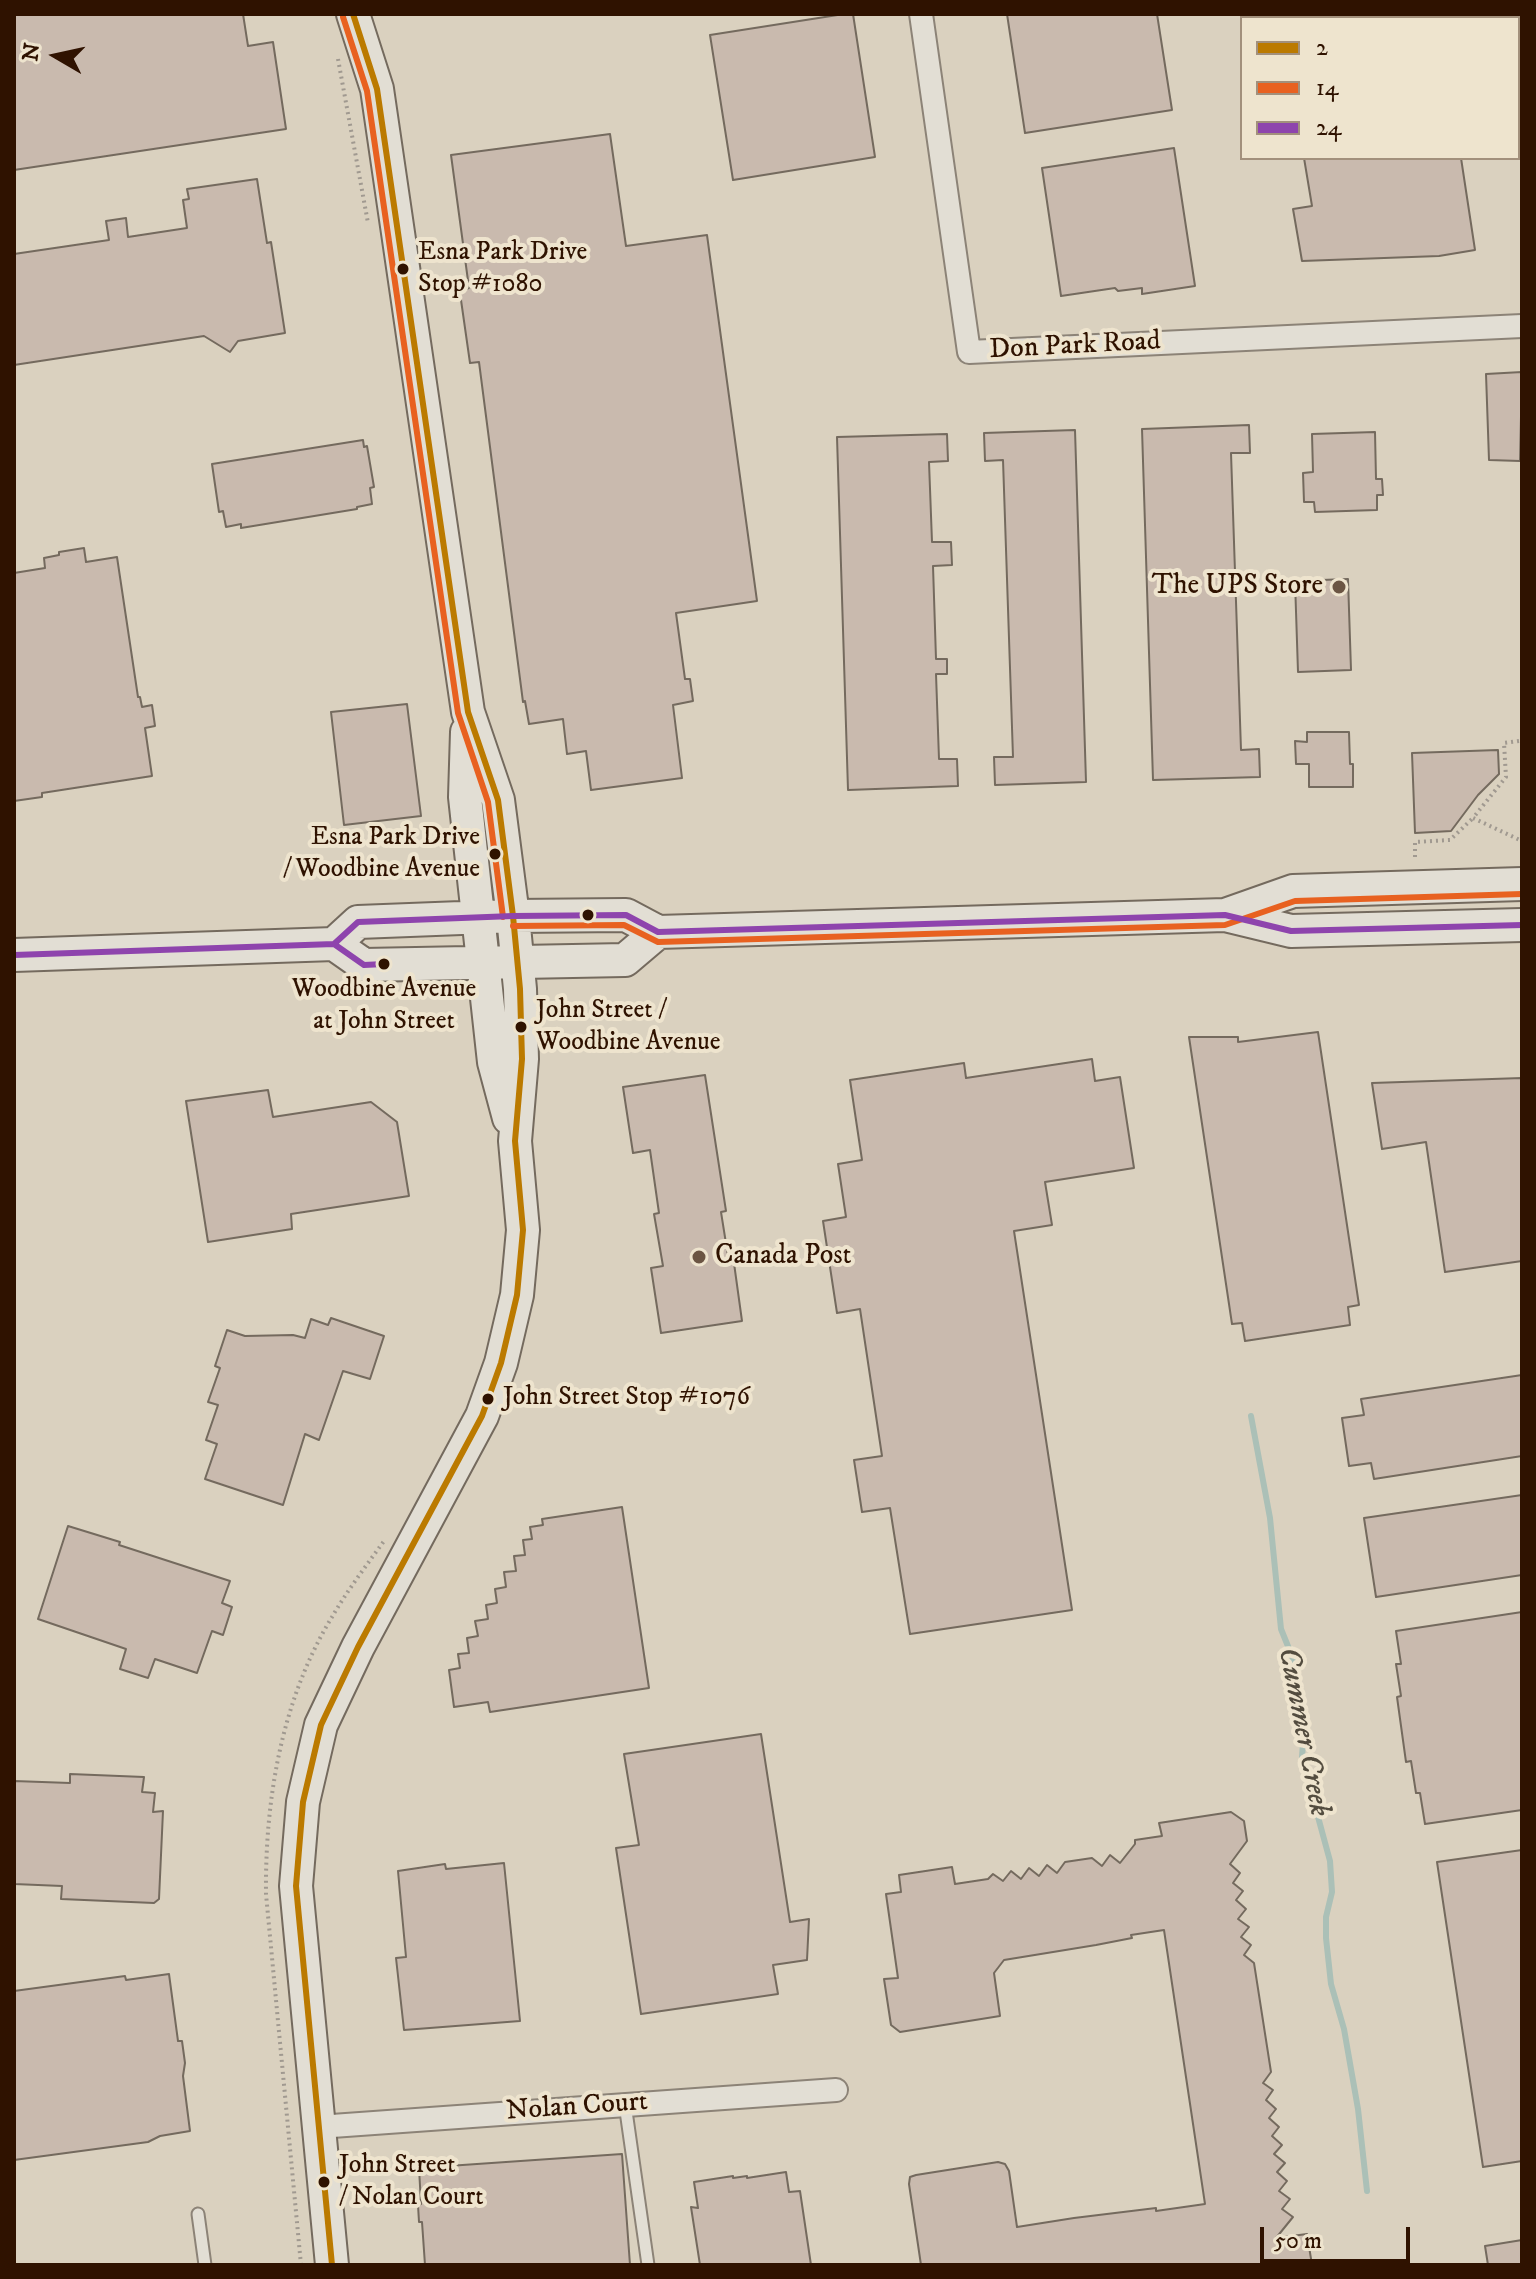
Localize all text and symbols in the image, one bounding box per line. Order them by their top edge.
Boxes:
north arrow [16,16,96,96]
legend [1240,16,1520,160]
text: 2 [1316,33,1328,63]
text: N [17,41,47,63]
text: 14 [1316,73,1339,103]
text: 24 [1316,113,1342,143]
place label: Esna Park Drive Stop #1080 [418,238,587,300]
marker: Esna Park Drive Stop #1080 [395,261,411,277]
street label: Don Park Road [989,326,1161,368]
place label: The UPS Store [1152,570,1323,604]
marker: The UPS Store [1330,578,1348,596]
place label: Esna Park Drive / Woodbine Avenue [283,823,480,884]
marker: Esna Park Drive / Woodbine Avenue [487,846,503,862]
unlabelled marker [580,907,596,923]
marker: Woodbine Avenue at John Street [376,956,392,972]
place label: Woodbine Avenue at John Street [292,975,476,1036]
place label: John Street / Woodbine Avenue [536,996,720,1058]
marker: John Street / Woodbine Avenue [513,1019,529,1035]
place label: Canada Post [715,1240,852,1274]
marker: Canada Post [690,1248,708,1266]
place label: John Street Stop #1076 [503,1383,750,1415]
marker: John Street Stop #1076 [480,1391,496,1407]
water label: Cummer Creek [1268,1644,1336,1820]
street label: Nolan Court [505,2086,649,2130]
place label: John Street / Nolan Court [339,2151,483,2212]
marker: John Street / Nolan Court [316,2174,332,2190]
scale bar [1264,2211,1414,2261]
text: 50 m [1274,2226,1322,2256]

